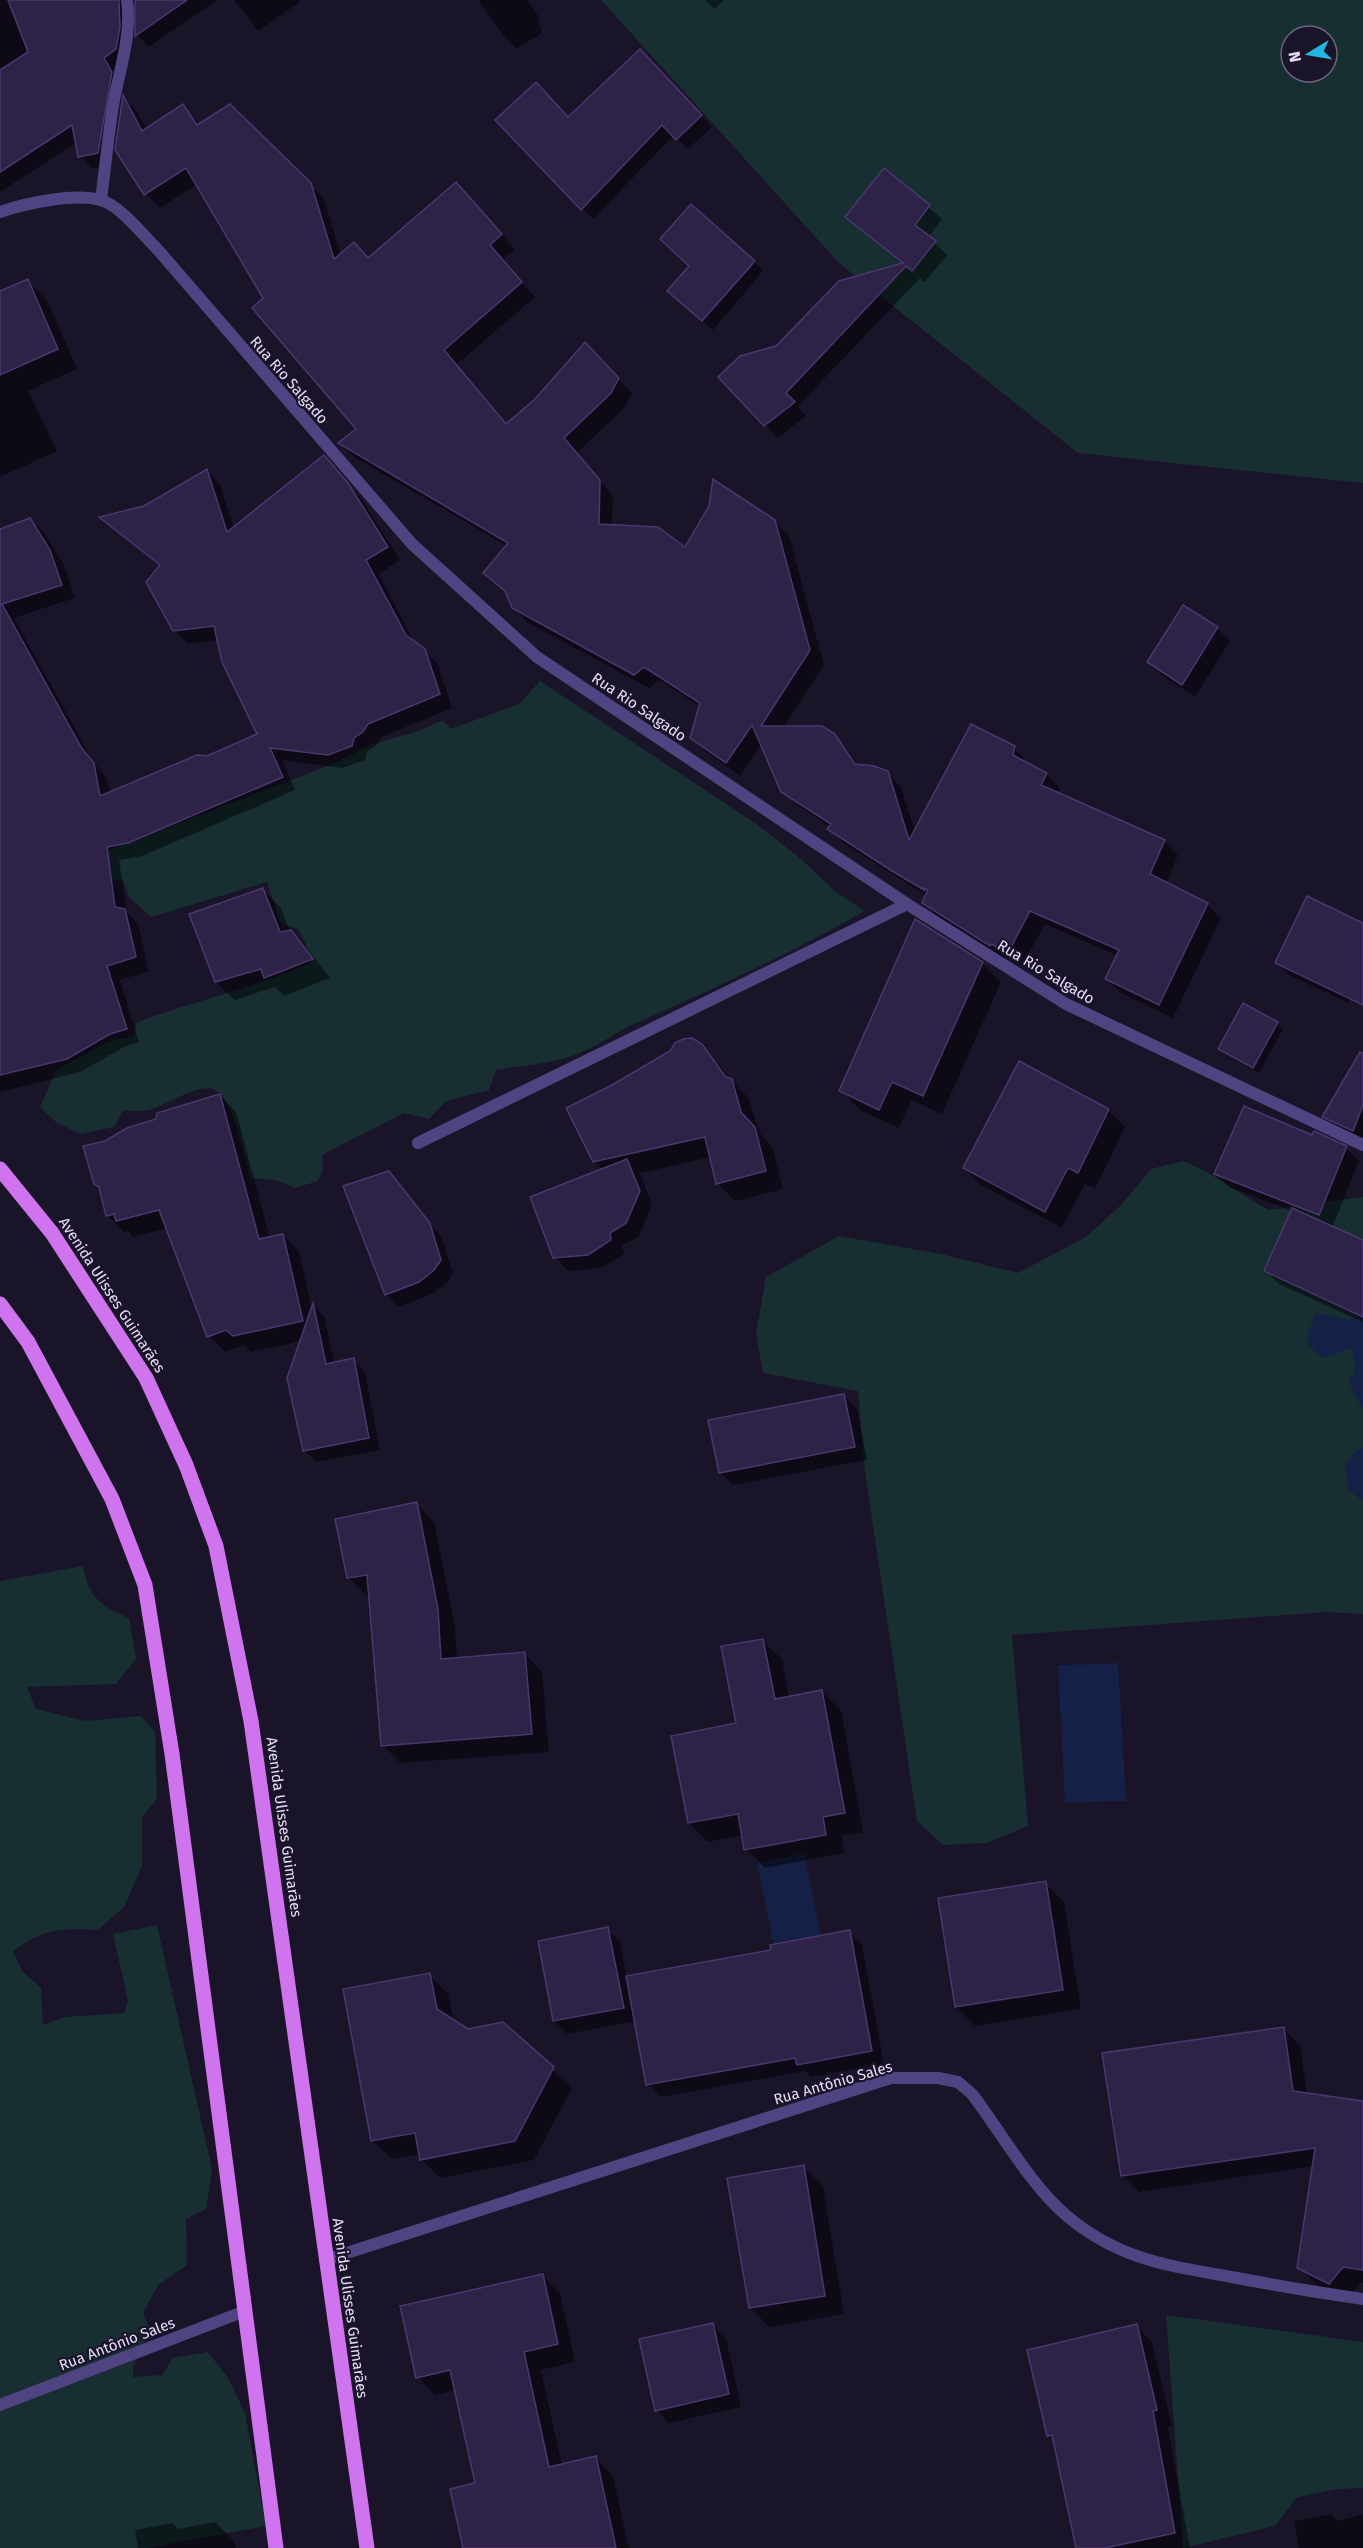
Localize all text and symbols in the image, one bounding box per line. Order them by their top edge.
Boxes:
north arrow [1279,24,1339,84]
text: N [1284,50,1305,64]
street label: Rua Rio Salgado [246,333,332,427]
street label: Rua Rio Salgado [588,669,690,745]
street label: Rua Rio Salgado [994,936,1098,1008]
street label: Avenida Ulisses Guimarães [55,1214,169,1376]
street label: Avenida Ulisses Guimarães [262,1736,306,1918]
street label: Rua Antônio Sales [772,2057,894,2109]
street label: Avenida Ulisses Guimarães [328,2217,372,2399]
street label: Rua Antônio Sales [56,2314,178,2374]

